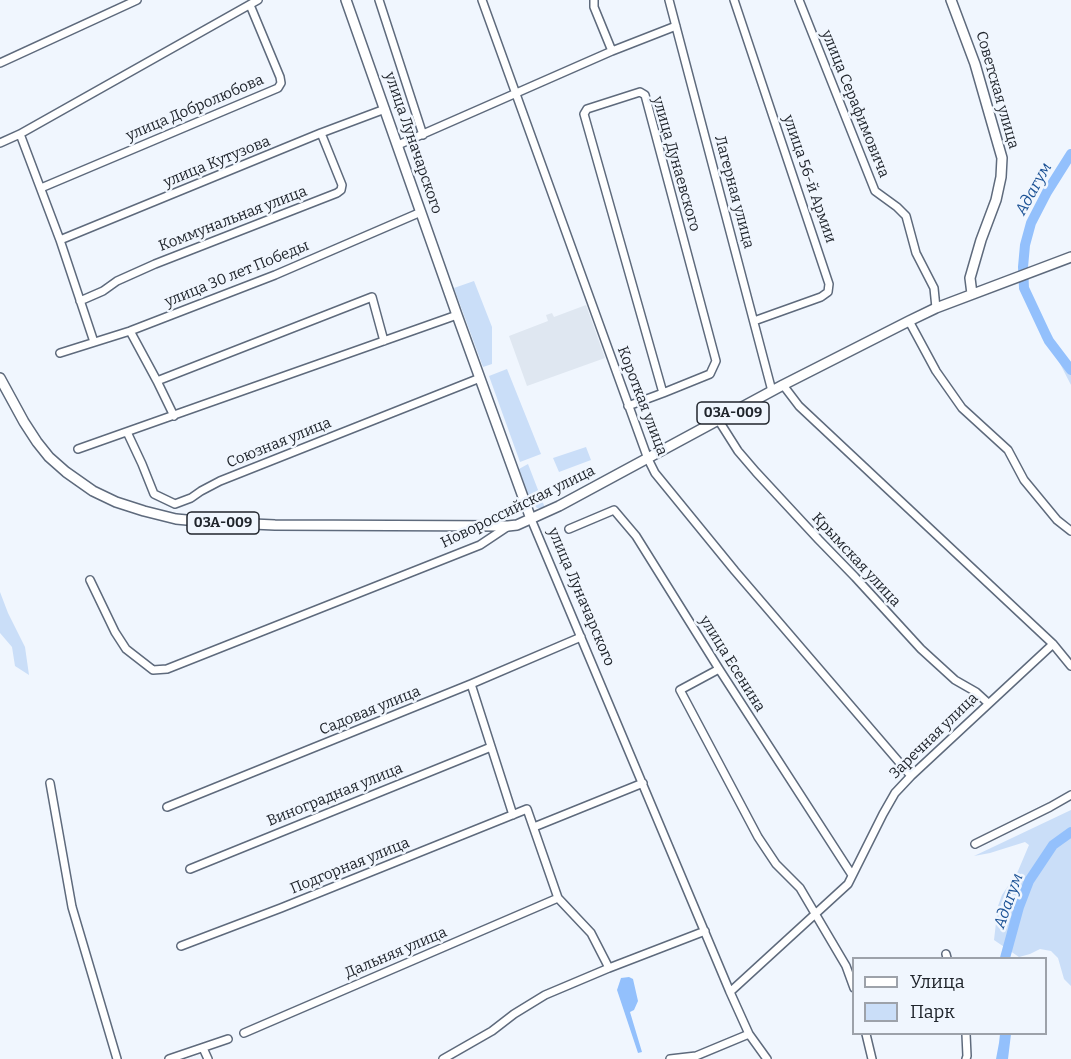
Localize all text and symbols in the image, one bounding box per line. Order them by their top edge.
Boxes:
street label: улица Серафимовича [817,28,893,180]
street label: Советская улица [972,29,1022,151]
street label: улица Луначарского [380,70,446,216]
street label: улица Добролюбова [124,71,266,145]
street label: улица Дунаевского [648,94,704,234]
street label: улица 56-й Армии [779,113,839,245]
street label: улица Кутузова [161,132,273,192]
street label: Лагерная улица [710,134,758,250]
water label: Адагум [1012,159,1056,219]
street label: Коммунальная улица [156,182,310,256]
street label: улица 30 лет Победы [162,237,312,311]
street label: Короткая улица [613,344,671,458]
road number: 03А-009 [697,402,769,424]
street label: Союзная улица [224,414,334,472]
street label: Новороссийская улица [438,462,598,552]
street label: Крымская улица [808,509,904,611]
road number: 03А-009 [187,512,259,534]
street label: улица Луначарского [544,525,618,669]
street label: улица Есенина [695,613,769,715]
street label: Садовая улица [317,683,423,739]
street label: Заречная улица [886,689,982,783]
street label: Виноградная улица [265,760,405,830]
street label: Подгорная улица [288,834,412,898]
water label: Адагум [990,871,1028,931]
street label: Дальняя улица [342,923,450,983]
legend [852,957,1047,1035]
text: Улица [910,971,965,993]
text: Парк [910,1001,955,1023]

